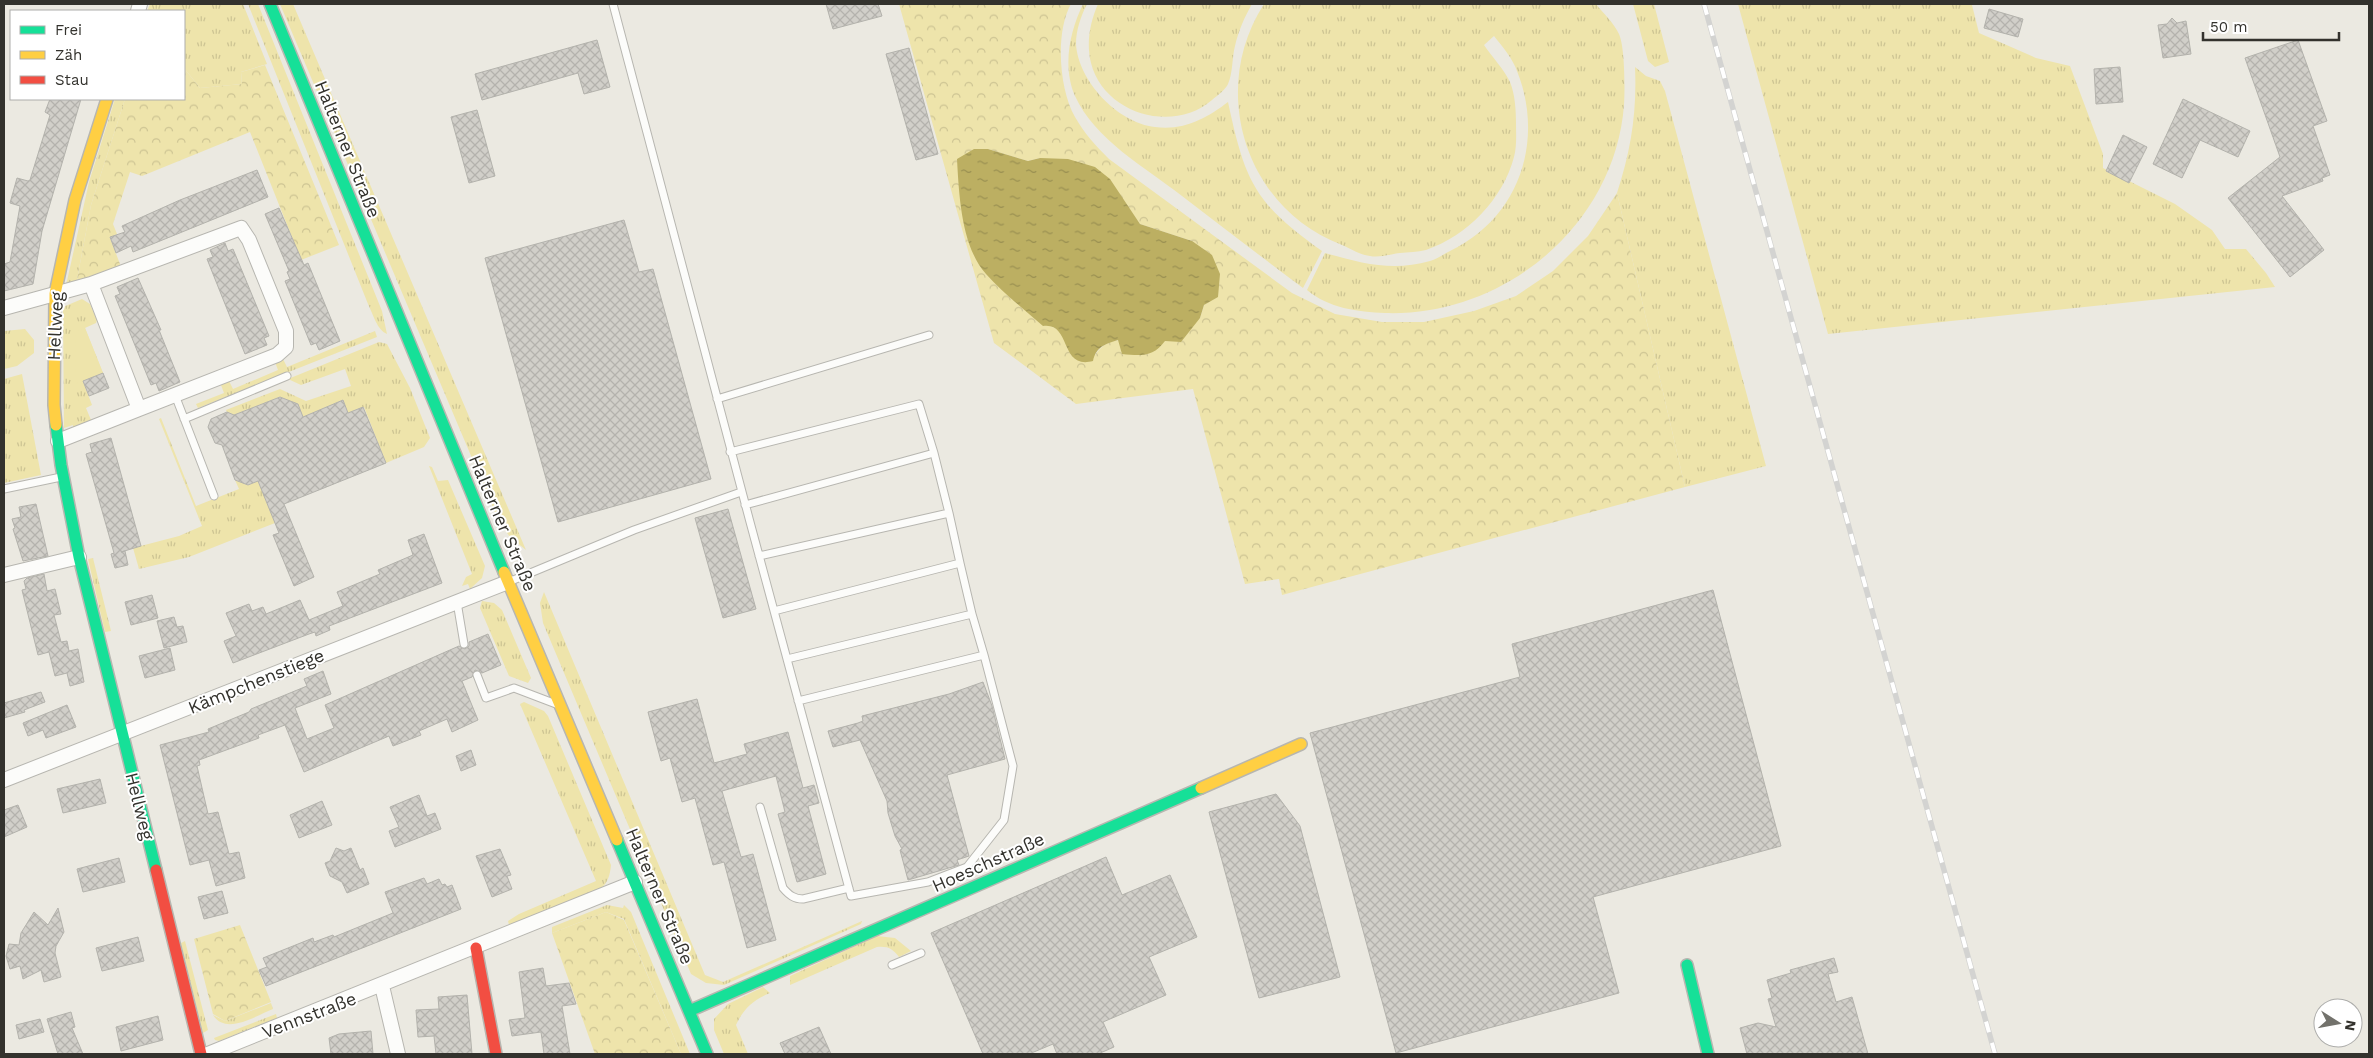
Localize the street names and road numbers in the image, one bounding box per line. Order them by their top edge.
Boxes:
street label: Halterner Straße [311,77,385,221]
street label: Hellweg [43,291,67,361]
street label: Halterner Straße [465,452,541,594]
street label: Kämpchenstiege [185,644,327,718]
street label: Hellweg [121,770,159,842]
street label: Halterner Straße [622,825,698,967]
street label: Hoeschstraße [929,828,1047,896]
street label: Vennstraße [259,987,359,1043]

